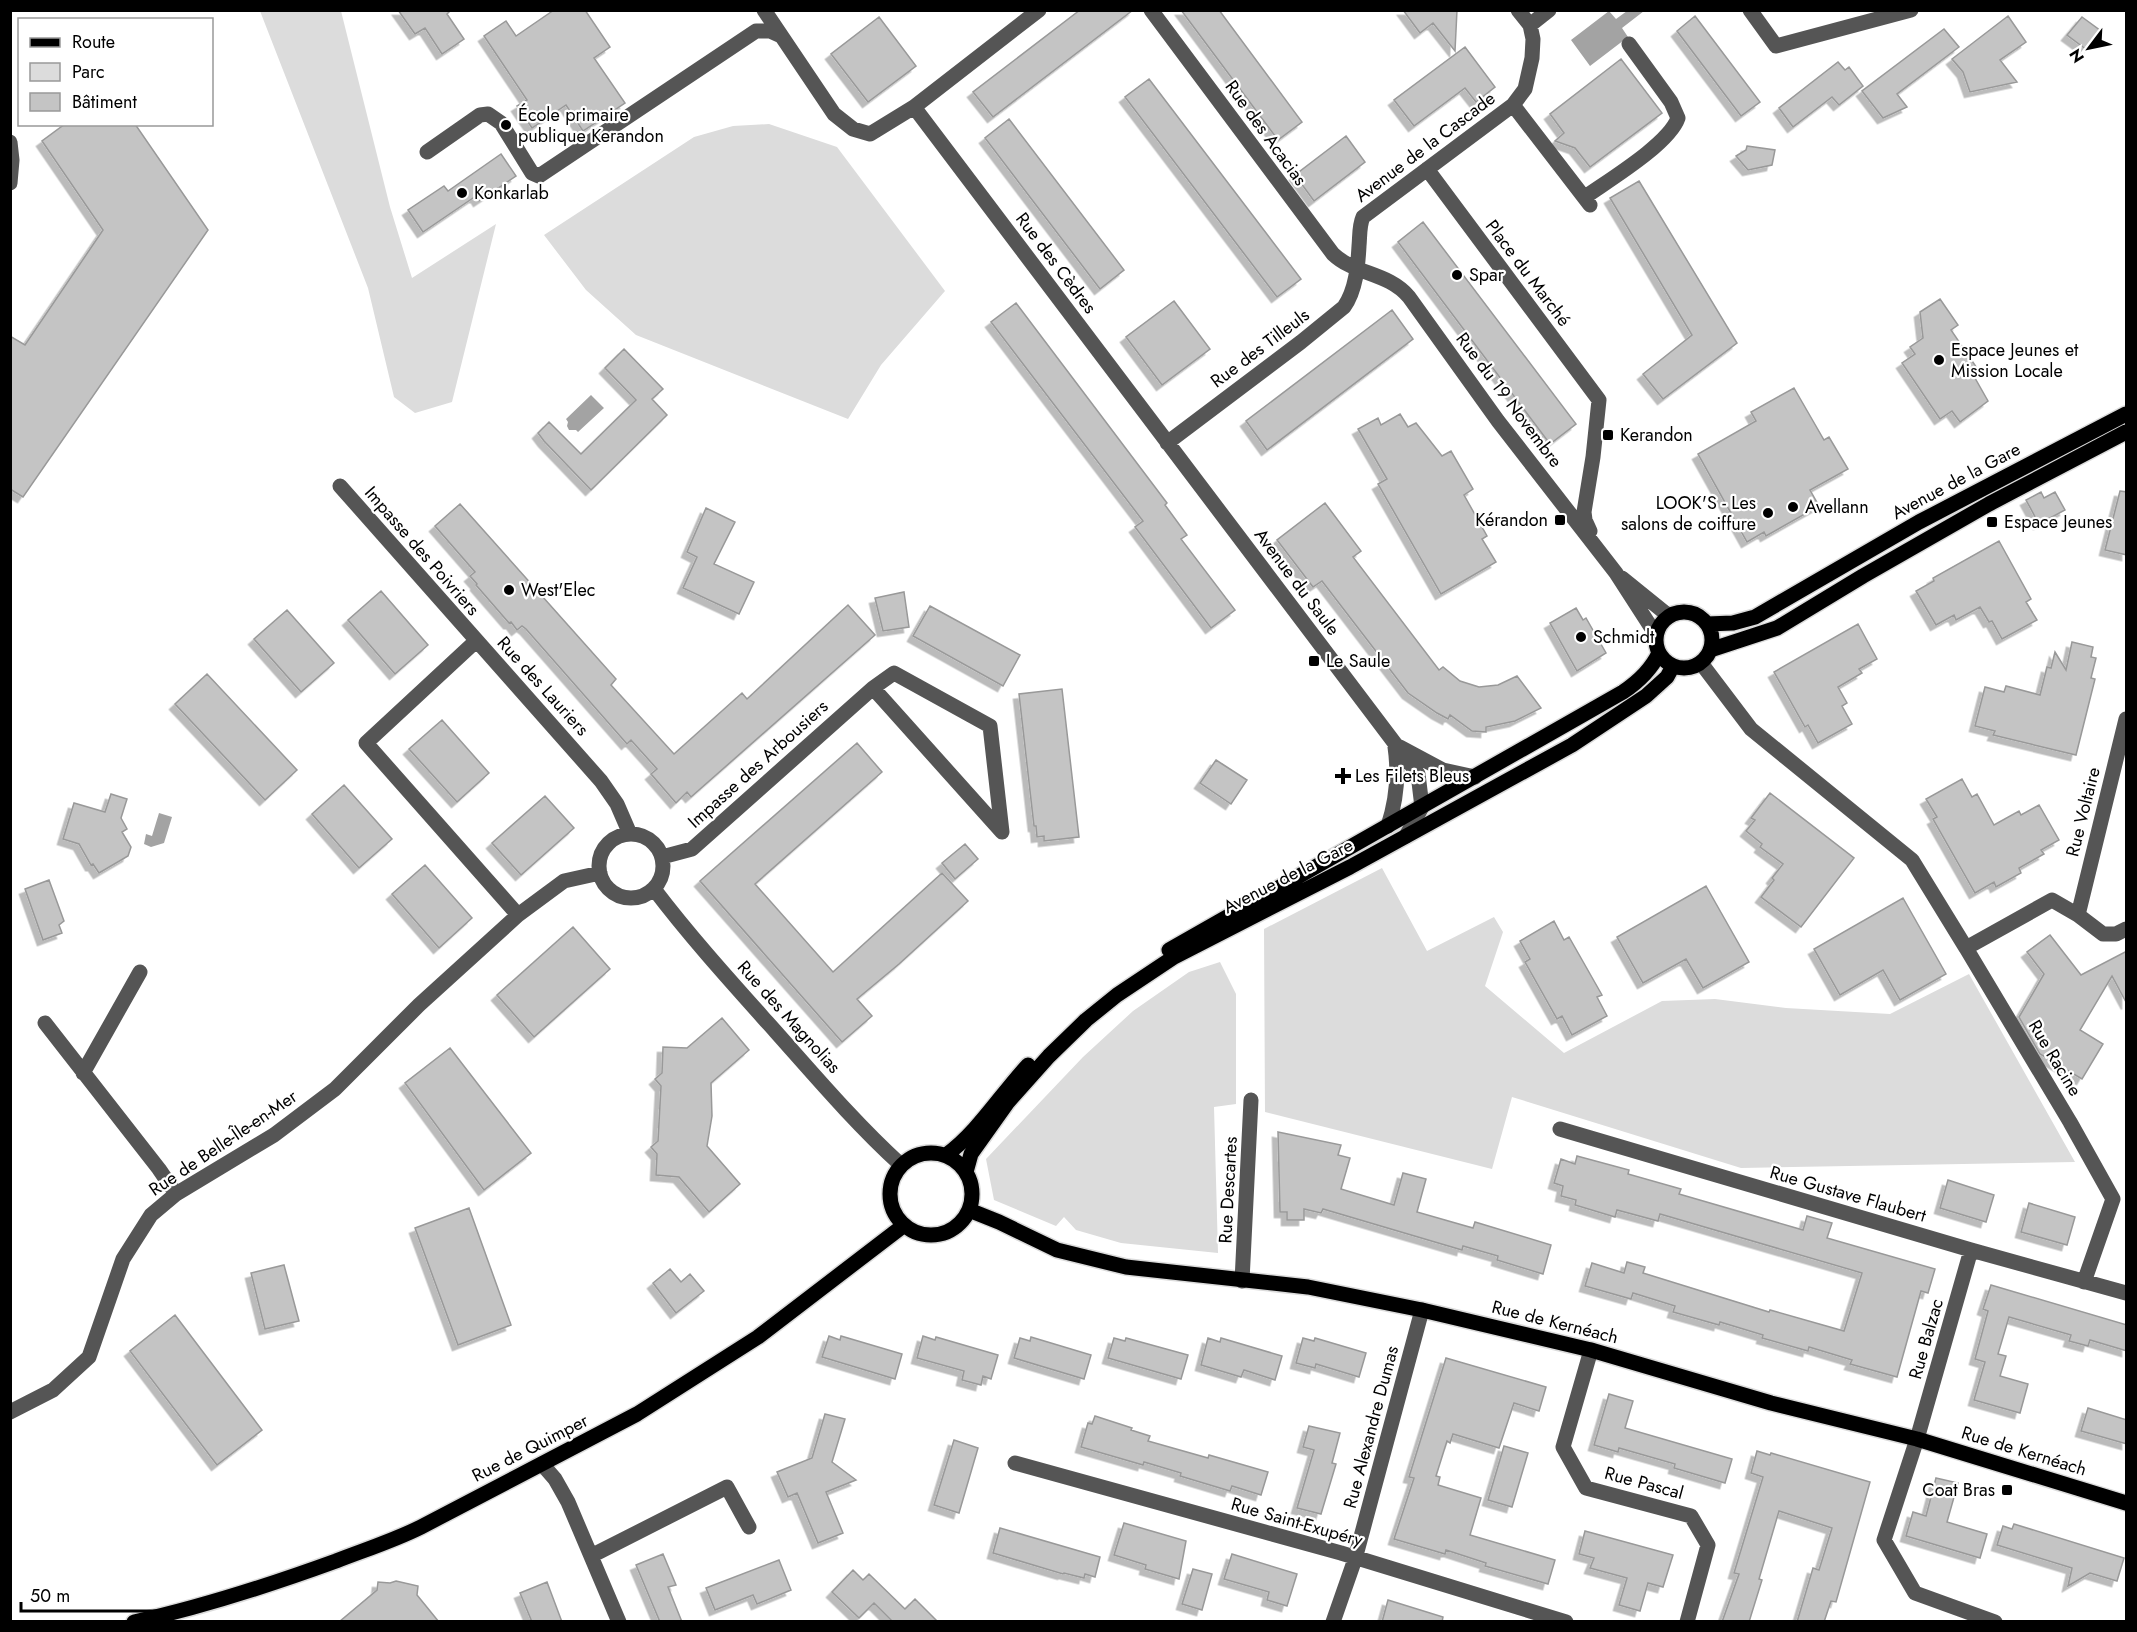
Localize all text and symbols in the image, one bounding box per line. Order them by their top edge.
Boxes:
legend [18,18,213,126]
north arrow [2059,18,2119,78]
text: Route [72,29,115,55]
text: N [2064,44,2090,67]
text: Parc [72,59,105,85]
street label: Rue des Acacias [1219,75,1313,191]
street label: Avenue de la Cascade [1349,86,1501,208]
text: Bâtiment [72,89,138,115]
place label: École primaire publique Kerandon [518,102,664,149]
marker: École primaire publique Kerandon [499,118,513,132]
place label: Konkarlab [474,180,549,206]
marker: Konkarlab [455,186,469,200]
street label: Rue des Cèdres [1009,207,1103,319]
street label: Place du Marché [1479,214,1577,332]
place label: Spar [1469,262,1505,288]
marker: Spar [1450,268,1464,282]
street label: Rue des Tilleuls [1205,302,1315,394]
street label: Rue du 19 Novembre [1450,327,1568,473]
place label: Espace Jeunes et Mission Locale [1951,337,2079,384]
marker: Espace Jeunes et Mission Locale [1932,353,1946,367]
place label: Kerandon [1620,422,1693,448]
marker: Kerandon [1601,428,1615,442]
street label: Avenue de la Gare [1887,436,2025,526]
street label: Impasse des Poivriers [358,481,486,621]
place label: LOOK'S - Les salons de coiffure [1621,490,1756,537]
place label: Avellann [1805,494,1869,520]
marker: Avellann [1786,500,1800,514]
marker: LOOK'S - Les salons de coiffure [1761,506,1775,520]
place label: Kérandon [1475,507,1548,533]
place label: Espace Jeunes [2004,509,2112,535]
marker: Kérandon [1553,513,1567,527]
marker: Espace Jeunes [1985,515,1999,529]
street label: Avenue du Saule [1248,523,1346,641]
place label: West'Elec [521,577,595,603]
marker: West'Elec [502,583,516,597]
place label: Schmidt [1593,624,1655,650]
street label: Rue des Lauriers [491,630,595,742]
marker: Schmidt [1574,630,1588,644]
place label: Le Saule [1326,648,1390,674]
marker: Le Saule [1307,654,1321,668]
street label: Impasse des Arbousiers [682,694,834,834]
place label: Les Filets Bleus [1355,763,1469,789]
street label: Rue Voltaire [2059,764,2107,860]
marker: Les Filets Bleus [1336,769,1350,783]
street label: Avenue de la Gare [1219,832,1357,920]
street label: Rue des Magnolias [731,955,847,1079]
street label: Rue Racine [2022,1015,2088,1101]
street label: Rue de Belle-Île-en-Mer [144,1083,303,1202]
street label: Rue Descartes [1212,1136,1244,1244]
street label: Rue Gustave Flaubert [1767,1159,1930,1229]
street label: Rue de Kernéach [1489,1294,1621,1350]
street label: Rue Balzac [1902,1296,1950,1382]
street label: Rue Alexandre Dumas [1337,1343,1405,1511]
street label: Rue de Quimper [467,1407,593,1488]
street label: Rue de Kernéach [1958,1420,2090,1482]
street label: Rue Pascal [1602,1460,1686,1506]
place label: Coat Bras [1922,1477,1995,1503]
marker: Coat Bras [2000,1483,2014,1497]
street label: Rue Saint-Exupéry [1228,1491,1366,1553]
scale bar [21,1575,190,1613]
text: 50 m [30,1583,70,1609]

